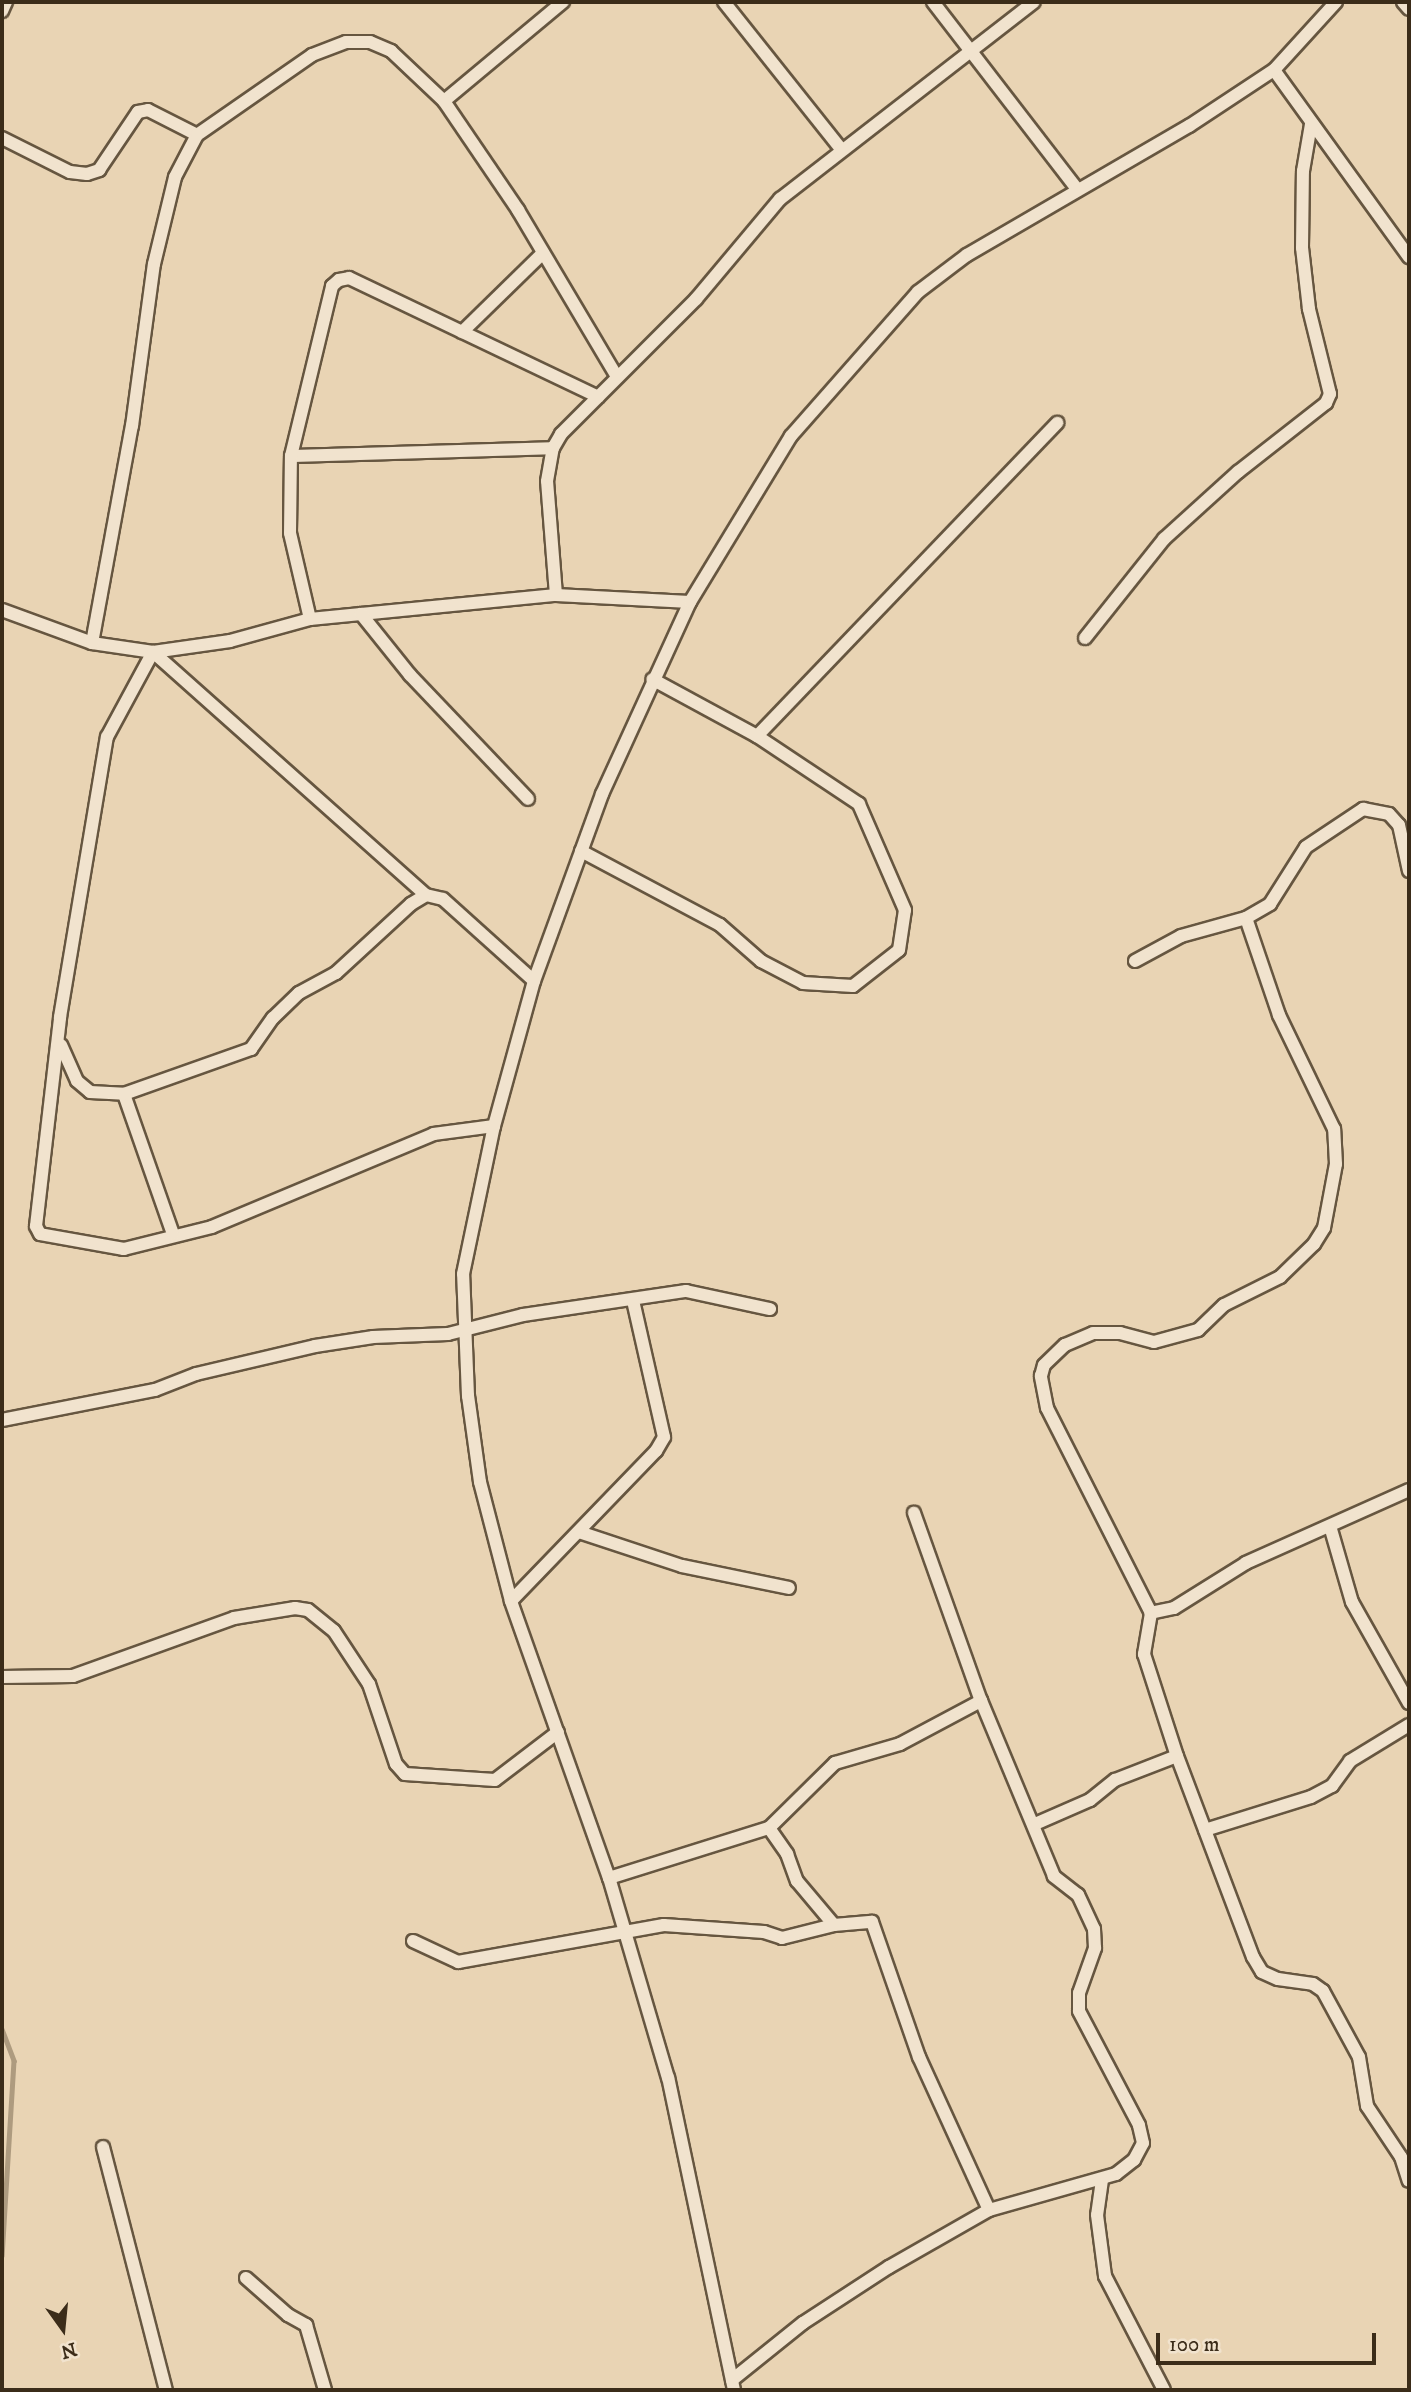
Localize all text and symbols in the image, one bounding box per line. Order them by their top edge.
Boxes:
north arrow [28,2294,98,2364]
scale bar [1159,2318,1380,2362]
text: 100 m [1169,2332,1220,2358]
text: N [58,2337,79,2363]

